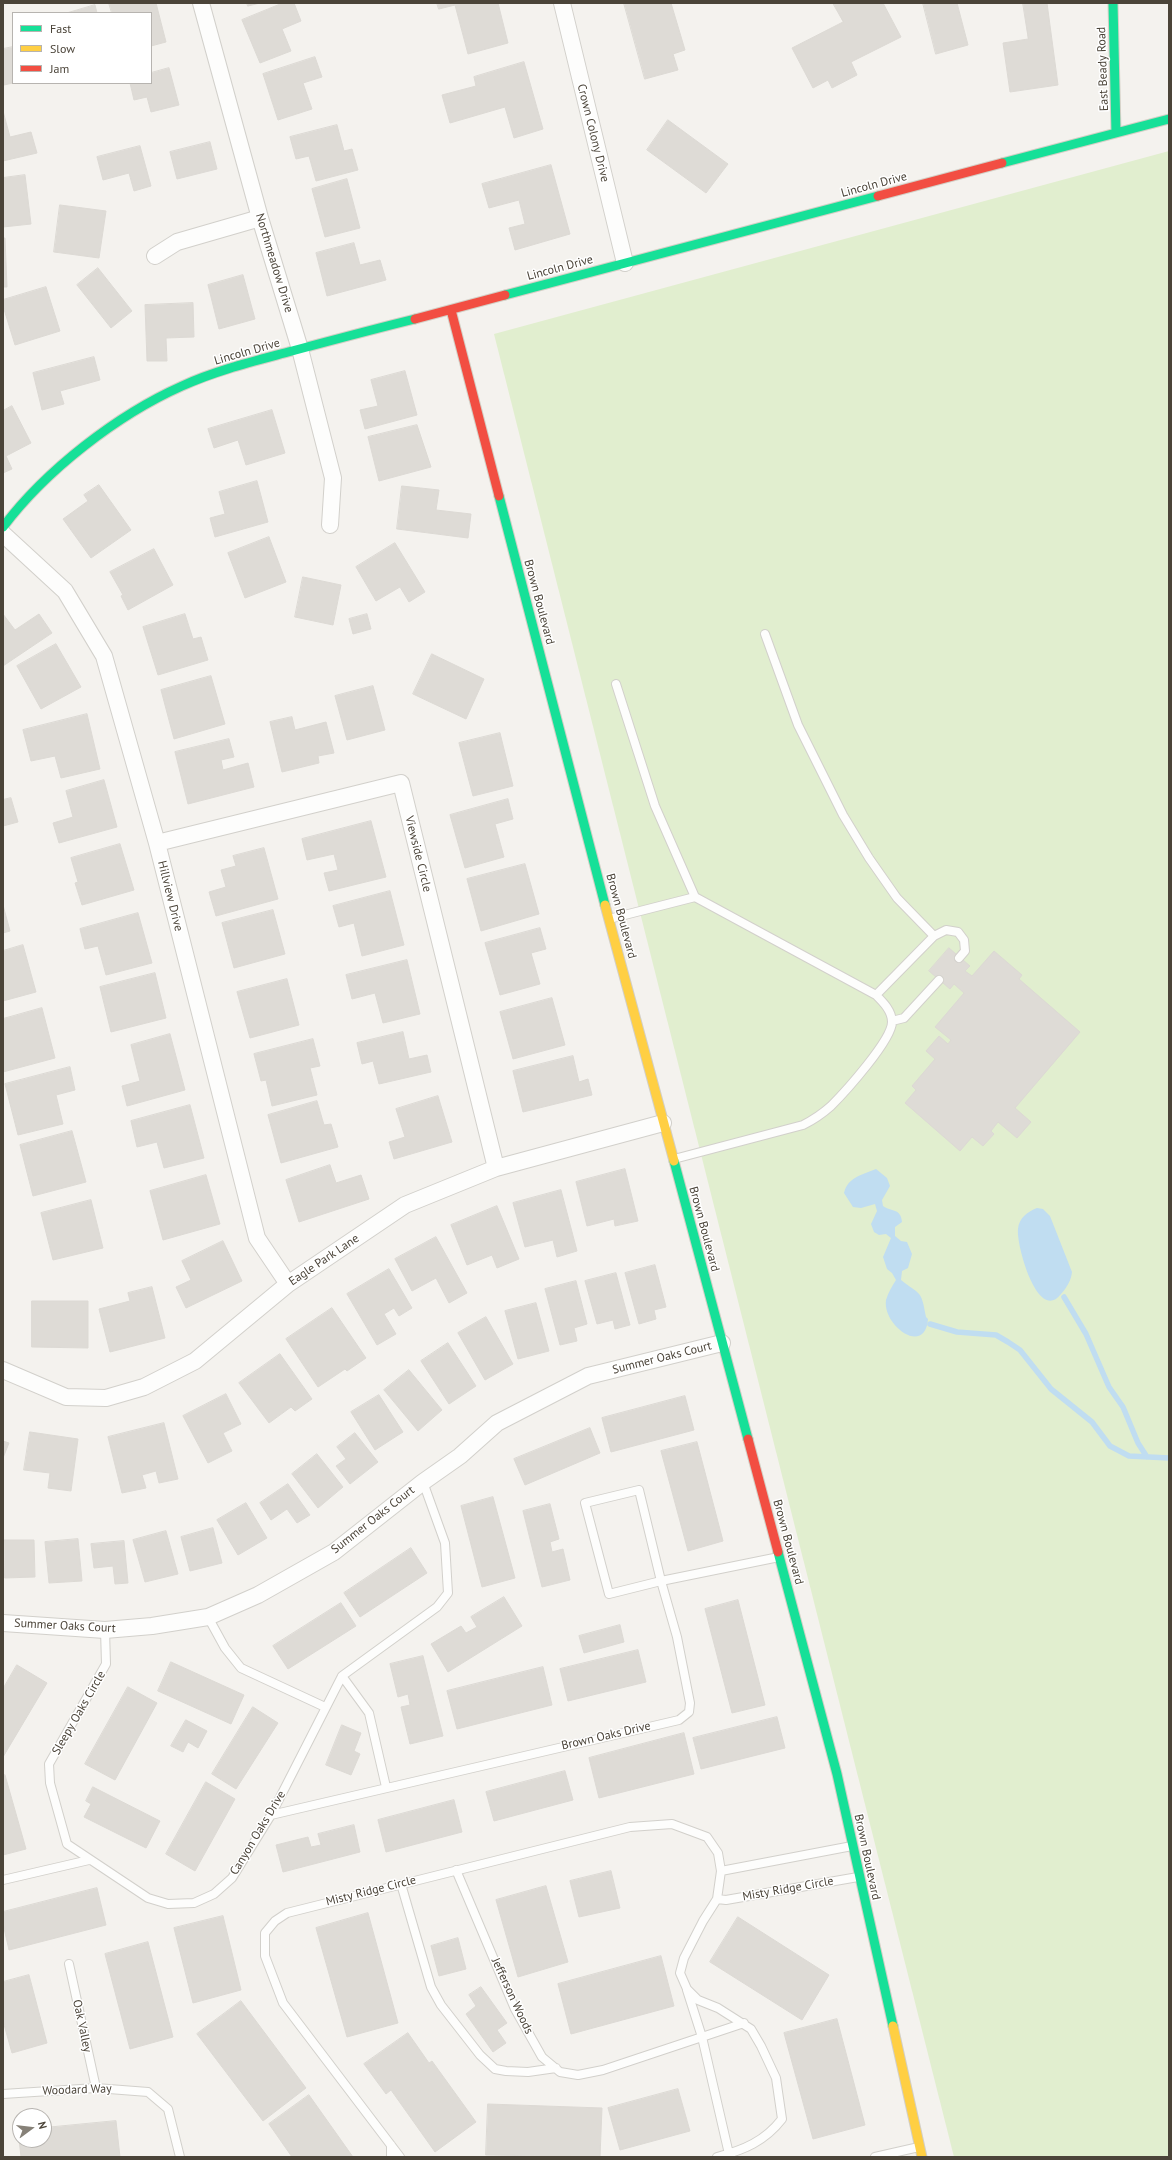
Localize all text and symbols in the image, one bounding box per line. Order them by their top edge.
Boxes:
legend [12,12,152,84]
text: Fast [50,21,71,36]
street label: East Beady Road [1094,27,1112,111]
text: Slow [50,41,75,56]
text: Jam [50,61,69,76]
street label: Crown Colony Drive [574,82,612,184]
street label: Lincoln Drive [839,169,909,201]
street label: Northmeadow Drive [252,212,296,314]
street label: Lincoln Drive [525,252,595,284]
street label: Lincoln Drive [212,336,282,368]
street label: Brown Boulevard [521,558,557,646]
street label: Viewside Circle [402,814,434,894]
street label: Hillview Drive [154,859,186,933]
street label: Brown Boulevard [603,872,639,960]
street label: Brown Boulevard [686,1185,722,1273]
street label: Eagle Park Lane [286,1231,362,1289]
street label: Summer Oaks Court [611,1339,713,1377]
street label: Summer Oaks Court [328,1483,418,1557]
street label: Brown Boulevard [770,1498,806,1586]
street label: Summer Oaks Court [14,1616,116,1636]
street label: Sleepy Oaks Circle [49,1669,109,1757]
street label: Brown Oaks Drive [560,1719,652,1753]
street label: Canyon Oaks Drive [227,1788,289,1878]
street label: Brown Boulevard [851,1813,883,1901]
street label: Misty Ridge Circle [324,1873,418,1909]
street label: Misty Ridge Circle [741,1874,835,1904]
street label: Jefferson Woods [488,1956,536,2036]
street label: Oak Valley [69,1998,95,2054]
street label: Woodard Way [42,2082,112,2098]
north arrow [12,2108,52,2148]
text: N [35,2120,50,2130]

